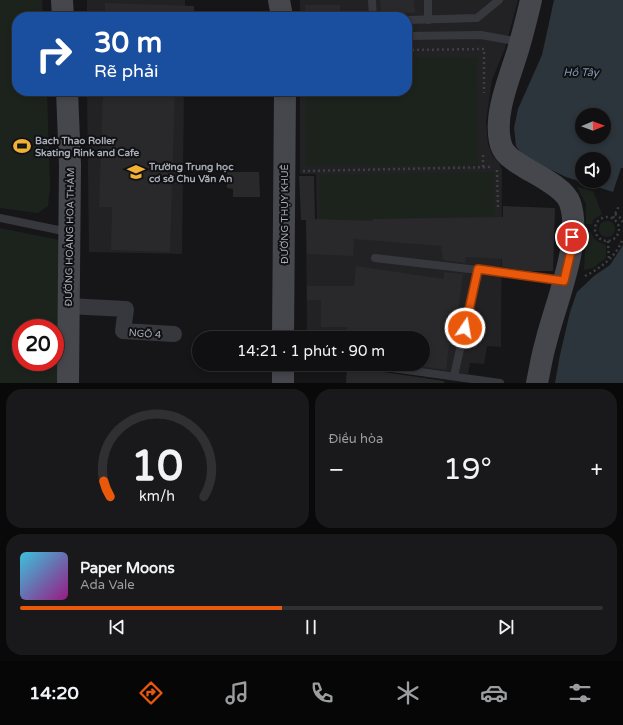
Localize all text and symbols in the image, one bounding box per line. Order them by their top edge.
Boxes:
text: 30 m [94,26,162,60]
icon: right [28,28,80,80]
text: Rẽ phải [94,60,159,82]
water label: Hồ Tây [563,66,600,79]
north arrow [575,108,611,144]
map controls [575,108,611,188]
place label: Bach Thao Roller Skating Rink and Cafe [35,135,140,159]
sports icon: Bach Thao Roller Skating Rink and Cafe [12,136,32,156]
button: sound [575,152,611,188]
place label: Trường Trung học cơ sở Chu Văn An [148,161,234,185]
school or university icon: Trường Trung học cơ sở Chu Văn An [126,162,146,182]
street label: ĐƯỜNG THỤY KHUÊ [279,164,291,264]
street label: ĐƯỜNG HOÀNG HOA THÁM [63,167,77,307]
pin [555,220,589,254]
icon: arrive [561,226,583,248]
position arrow [444,307,486,349]
speed limit sign: 20 [12,319,64,371]
street label: NGÕ 4 [128,327,162,341]
text: 14:21 · 1 phút · 90 m [237,342,385,360]
text: Điều hòa [329,431,383,447]
text: 10 [131,441,183,491]
text: 19° [443,451,492,488]
text: − [329,457,344,483]
text: + [591,457,603,483]
text: km/h [139,487,175,504]
text: Paper Moons [80,559,175,577]
text: Ada Vale [80,577,135,593]
icon: previous [106,616,128,638]
icon: pause [300,616,322,638]
icon: next [495,616,517,638]
icon: directions [137,679,165,707]
icon: music [223,679,251,707]
icon: phone [308,679,336,707]
icon: climate [394,679,422,707]
icon: car [480,679,508,707]
icon: filters [566,679,594,707]
text: 14:20 [29,682,79,704]

